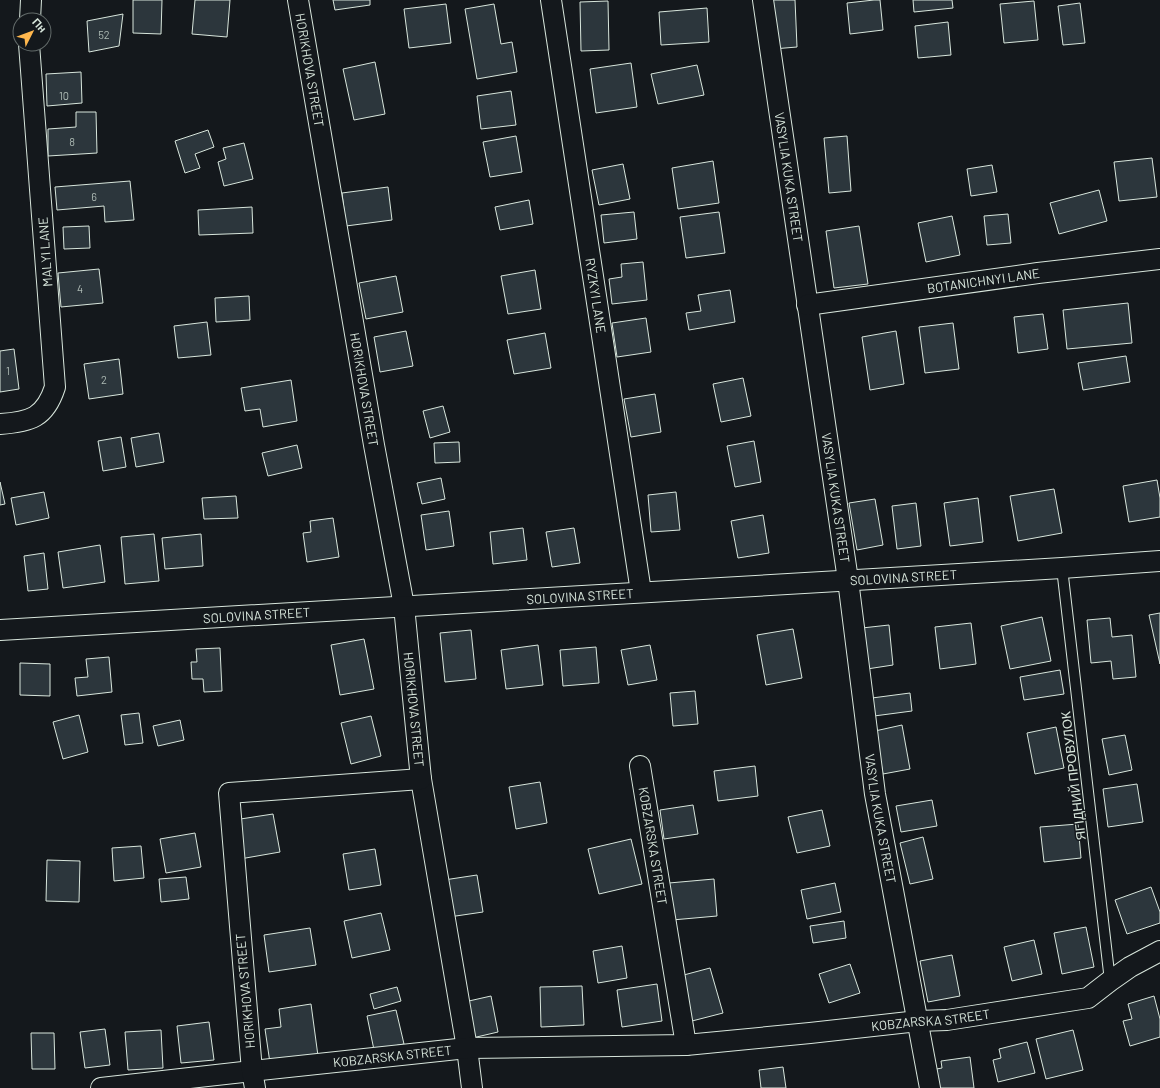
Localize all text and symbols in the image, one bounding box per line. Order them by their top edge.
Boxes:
north arrow [12,12,52,52]
street label: HORIKHOVA STREET [292,12,328,128]
text: Пн [30,15,50,35]
house number: 52 [98,28,110,41]
house number: 10 [59,89,69,102]
street label: VASYLIA KUKA STREET [772,111,806,243]
house number: 8 [69,135,75,148]
house number: 6 [91,190,97,203]
street label: MALYI LANE [35,216,55,287]
street label: RYZKYI LANE [582,257,610,334]
street label: BOTANICHNYI LANE [926,265,1041,296]
house number: 4 [77,282,83,295]
street label: HORIKHOVA STREET [347,331,382,448]
house number: 1 [6,364,10,377]
house number: 2 [101,373,107,386]
street label: VASYLIA KUKA STREET [819,432,853,564]
street label: SOLOVINA STREET [849,566,957,588]
street label: SOLOVINA STREET [526,585,634,607]
street label: SOLOVINA STREET [203,604,311,626]
street label: HORIKHOVA STREET [401,651,428,767]
street label: ЯГІДНИЙ ПРОВУЛОК [1057,710,1089,841]
street label: VASYLIA KUKA STREET [862,753,900,885]
street label: KOBZARSKA STREET [636,786,671,906]
street label: HORIKHOVA STREET [232,933,258,1049]
street label: KOBZARSKA STREET [870,1005,991,1034]
street label: KOBZARSKA STREET [332,1042,452,1070]

